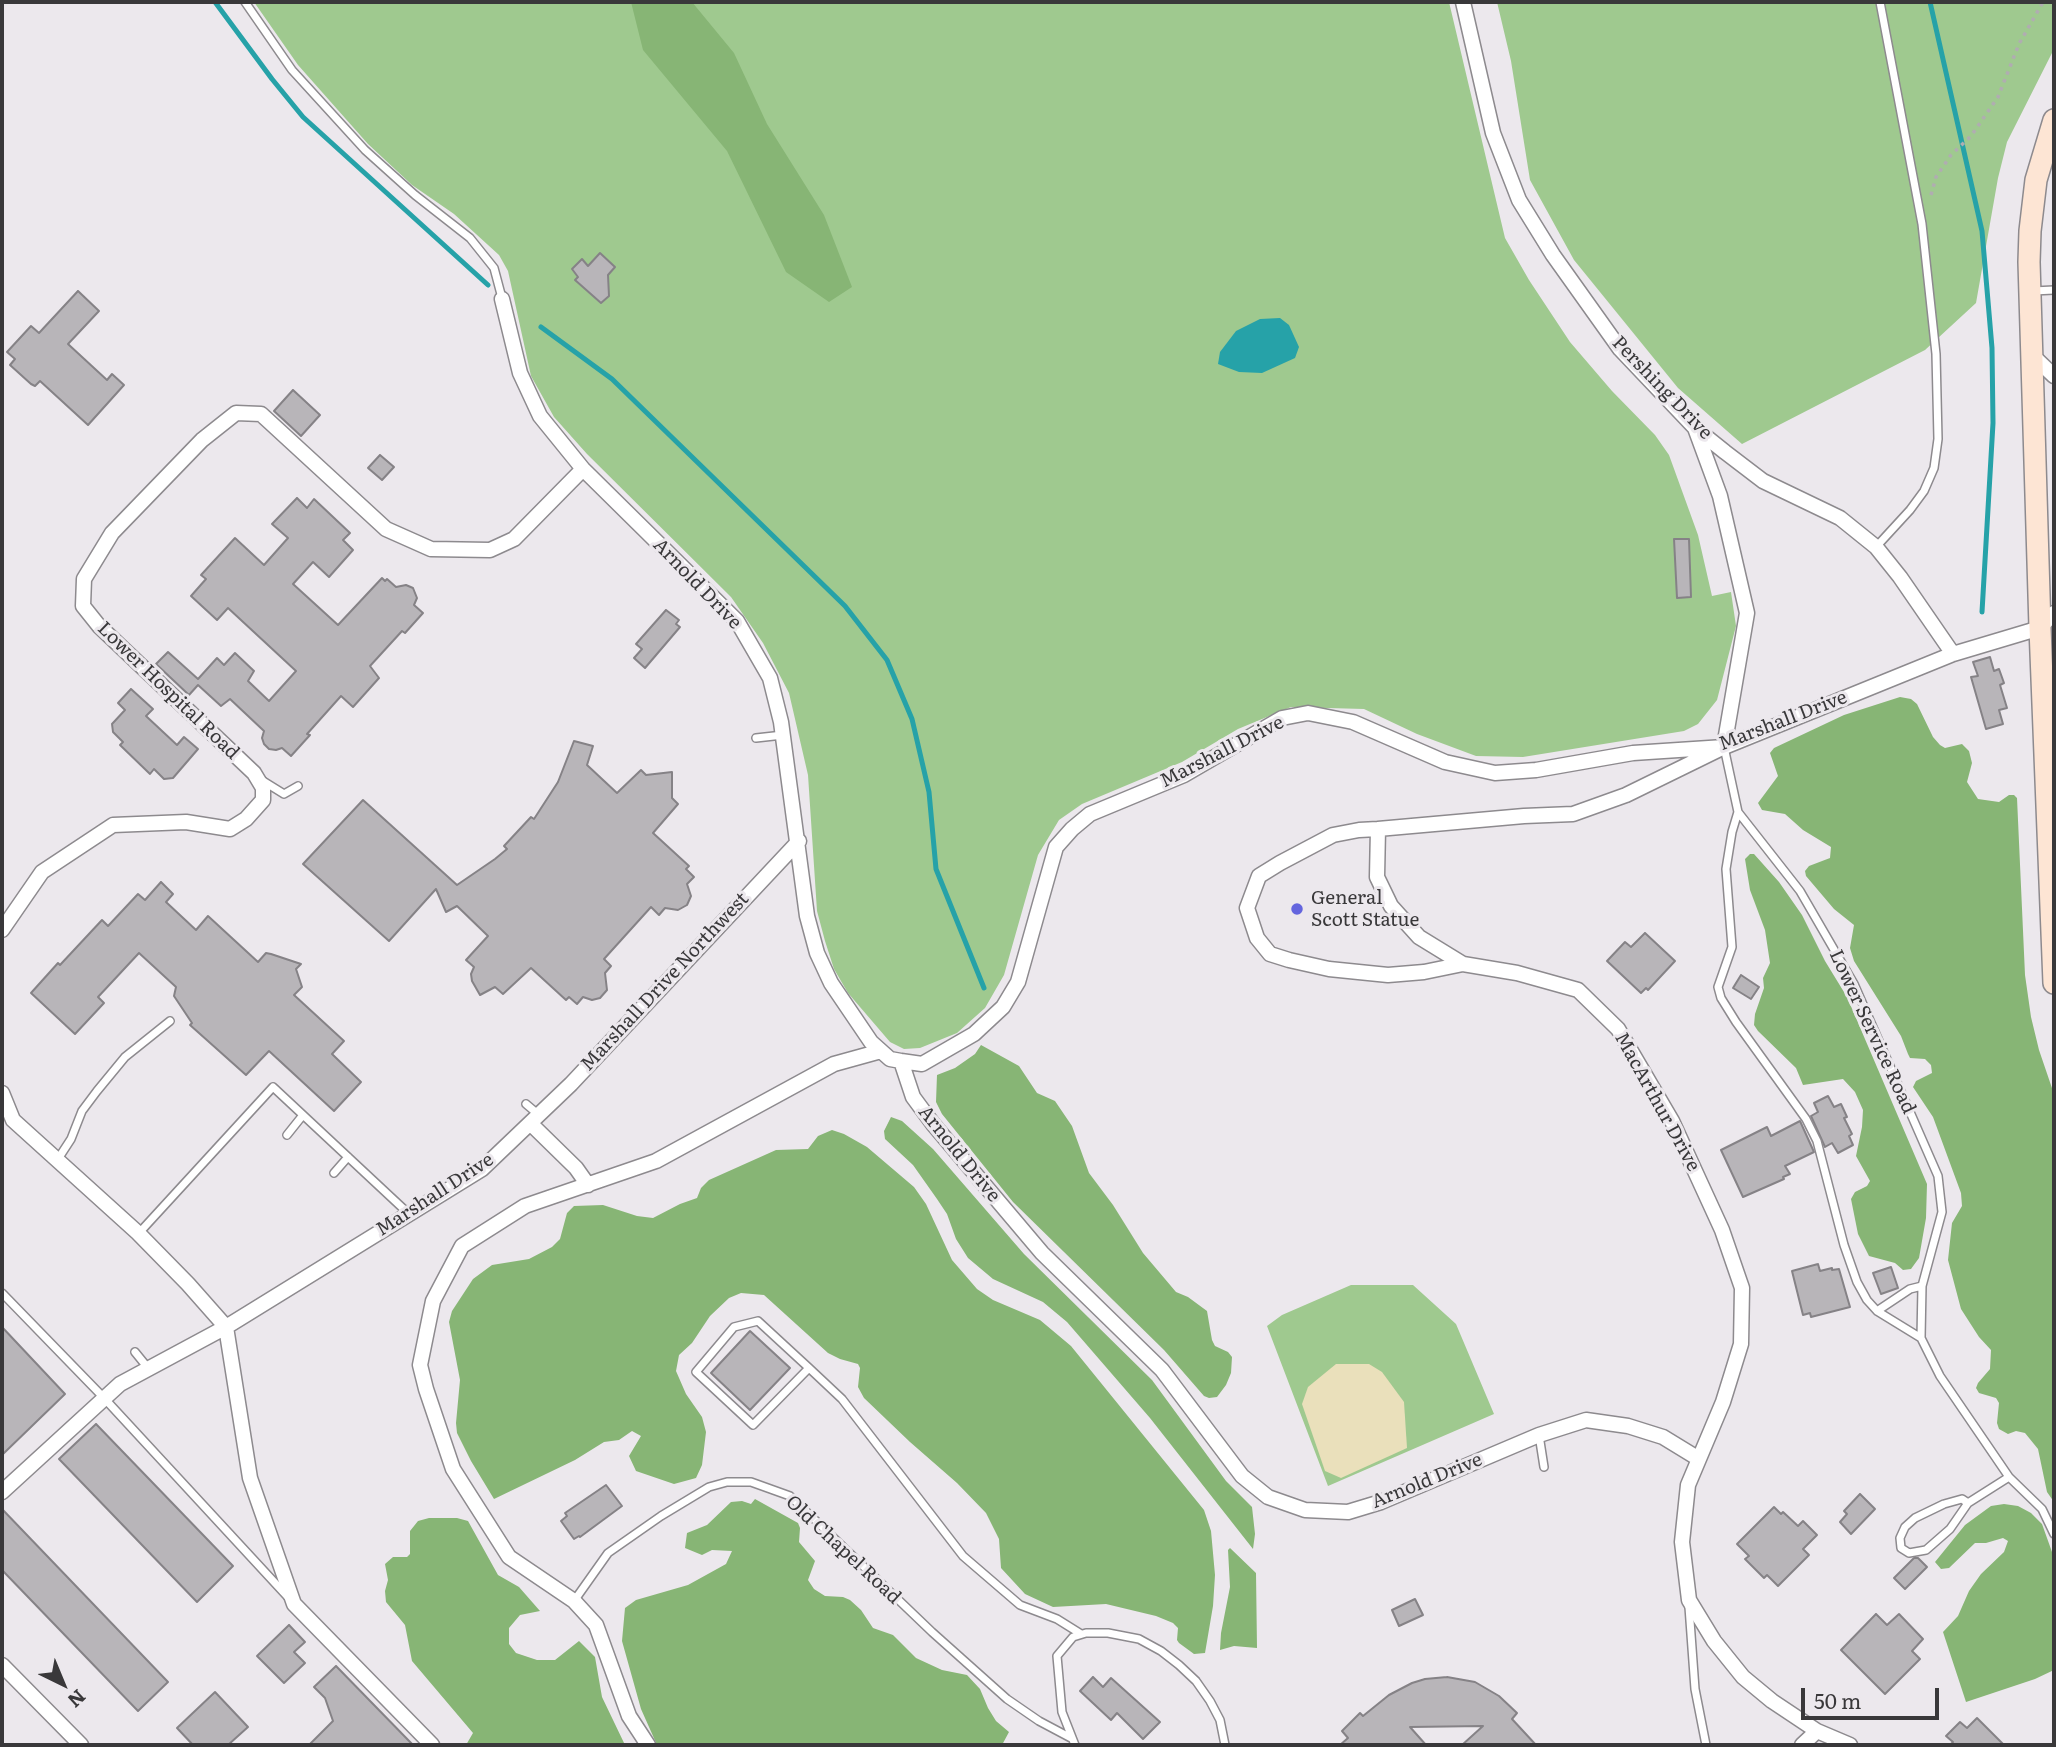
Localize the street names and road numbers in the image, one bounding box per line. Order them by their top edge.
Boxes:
street label: Pershing Drive [1607,332,1717,444]
street label: Arnold Drive [648,534,746,634]
street label: Lower Hospital Road [92,617,244,765]
street label: Marshall Drive [1716,686,1850,756]
street label: Marshall Drive [1156,711,1288,793]
street label: Marshall Drive Northwest [576,888,754,1076]
street label: Lower Service Road [1824,946,1920,1118]
street label: MacArthur Drive [1609,1029,1705,1175]
street label: Arnold Drive [913,1101,1005,1207]
street label: Marshall Drive [372,1149,498,1241]
street label: Arnold Drive [1368,1448,1486,1514]
street label: Old Chapel Road [781,1491,905,1609]

